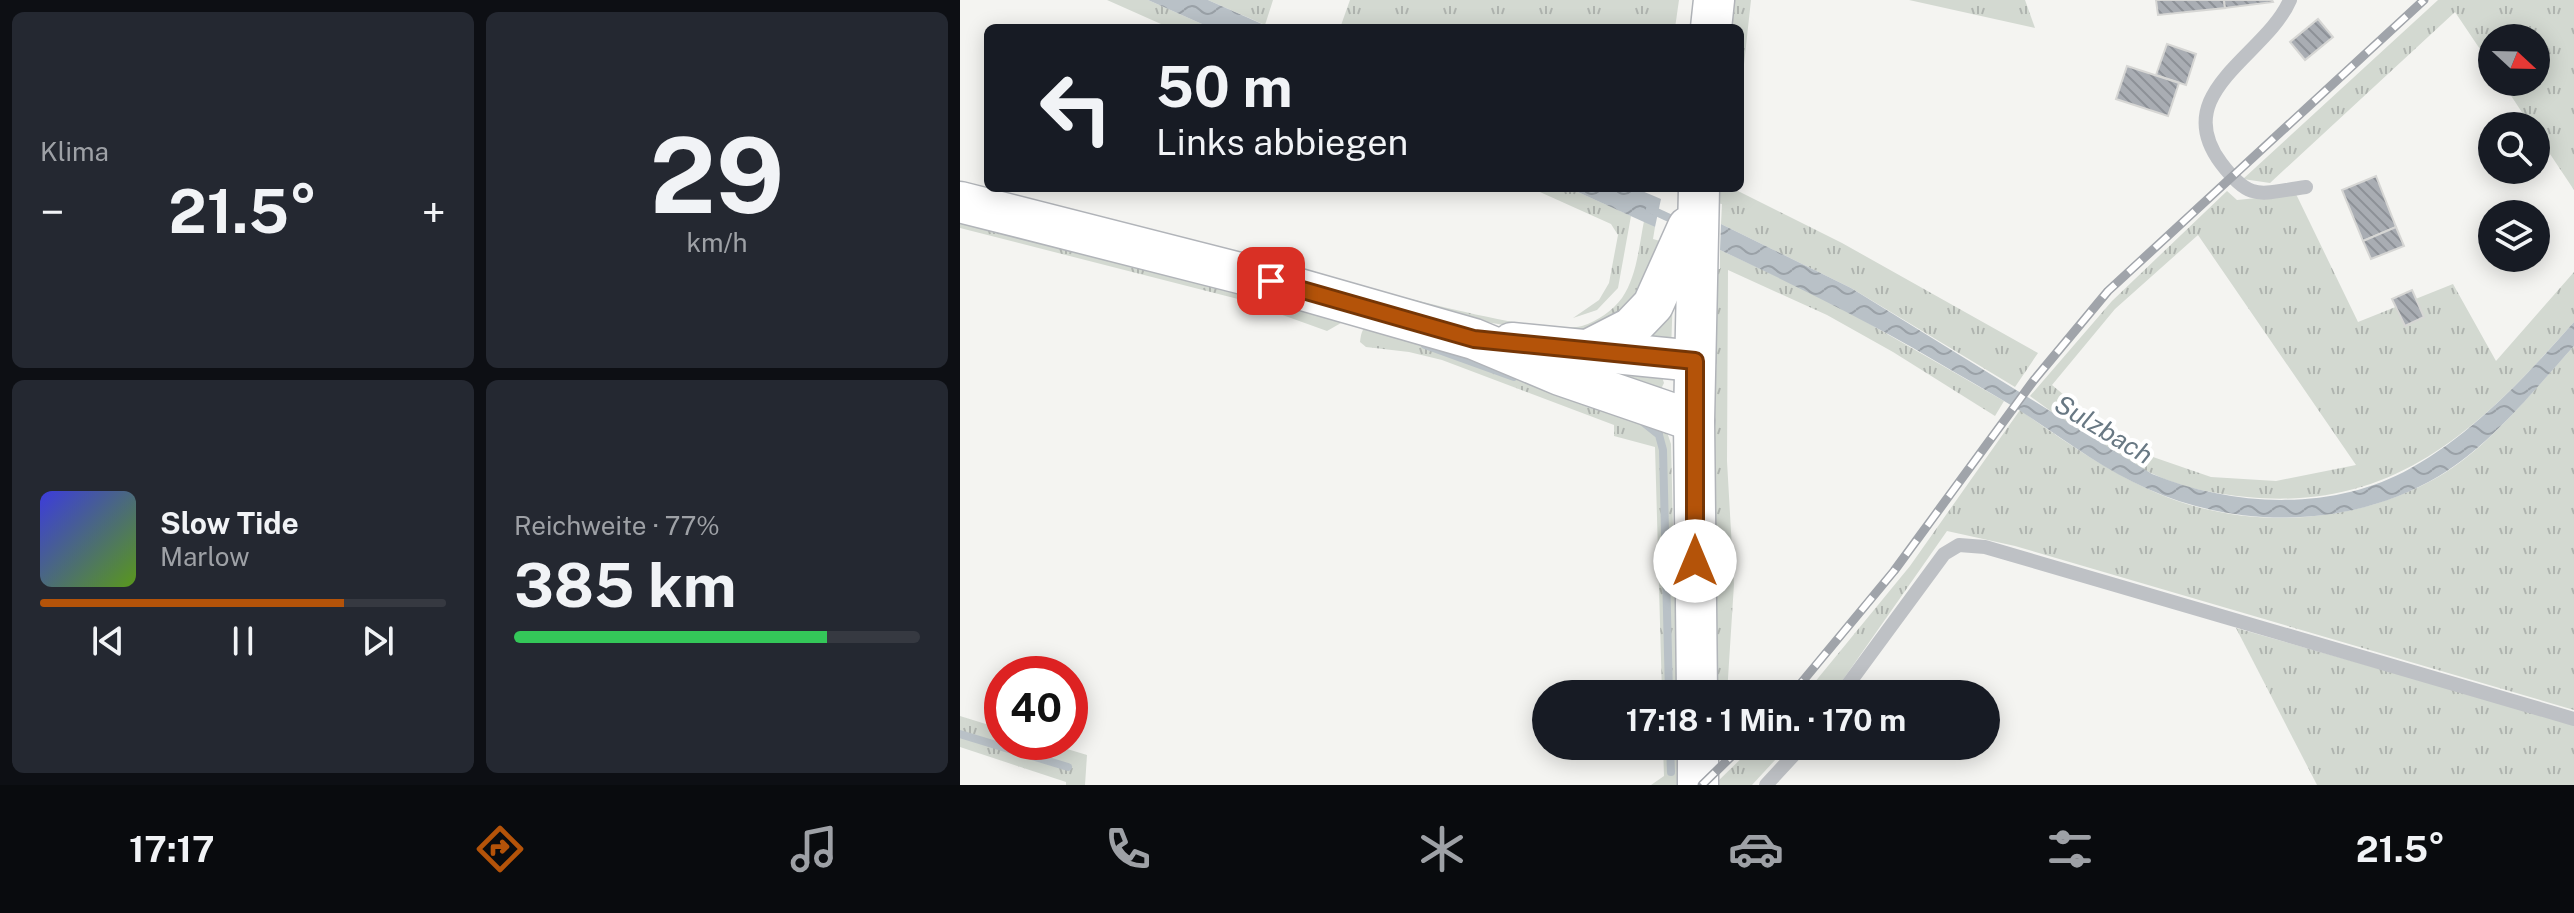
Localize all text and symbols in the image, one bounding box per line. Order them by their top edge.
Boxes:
north arrow [2478,24,2550,96]
map controls [2478,24,2550,272]
text: 50 m [1156,54,1293,120]
icon: left [1024,56,1128,160]
button: search [2478,112,2550,184]
text: 29 [650,114,784,236]
text: Links abbiegen [1156,121,1408,163]
text: Klima [40,136,109,167]
text: 21.5° [169,176,317,247]
text: − [40,186,64,238]
text: + [422,186,446,238]
button: layers [2478,200,2550,272]
text: km/h [686,227,748,258]
pin [1237,247,1305,315]
icon: arrive [1249,259,1293,303]
water label: Sulzbach [2049,388,2159,470]
text: Slow Tide [160,505,299,541]
text: Reichweite · 77% [514,510,720,541]
position arrow [1653,519,1737,603]
text: Marlow [160,541,250,572]
text: 385 km [514,550,737,621]
icon: previous [86,619,130,663]
icon: pause [221,619,265,663]
icon: next [356,619,400,663]
speed limit sign: 40 [984,656,1088,760]
text: 17:18 · 1 Min. · 170 m [1626,702,1906,738]
icon: directions [472,821,528,877]
icon: music [786,821,842,877]
icon: phone [1100,821,1156,877]
icon: climate [1414,821,1470,877]
icon: car [1728,821,1784,877]
icon: filters [2042,821,2098,877]
text: 17:17 [129,828,215,870]
text: 21.5° [2356,828,2445,870]

